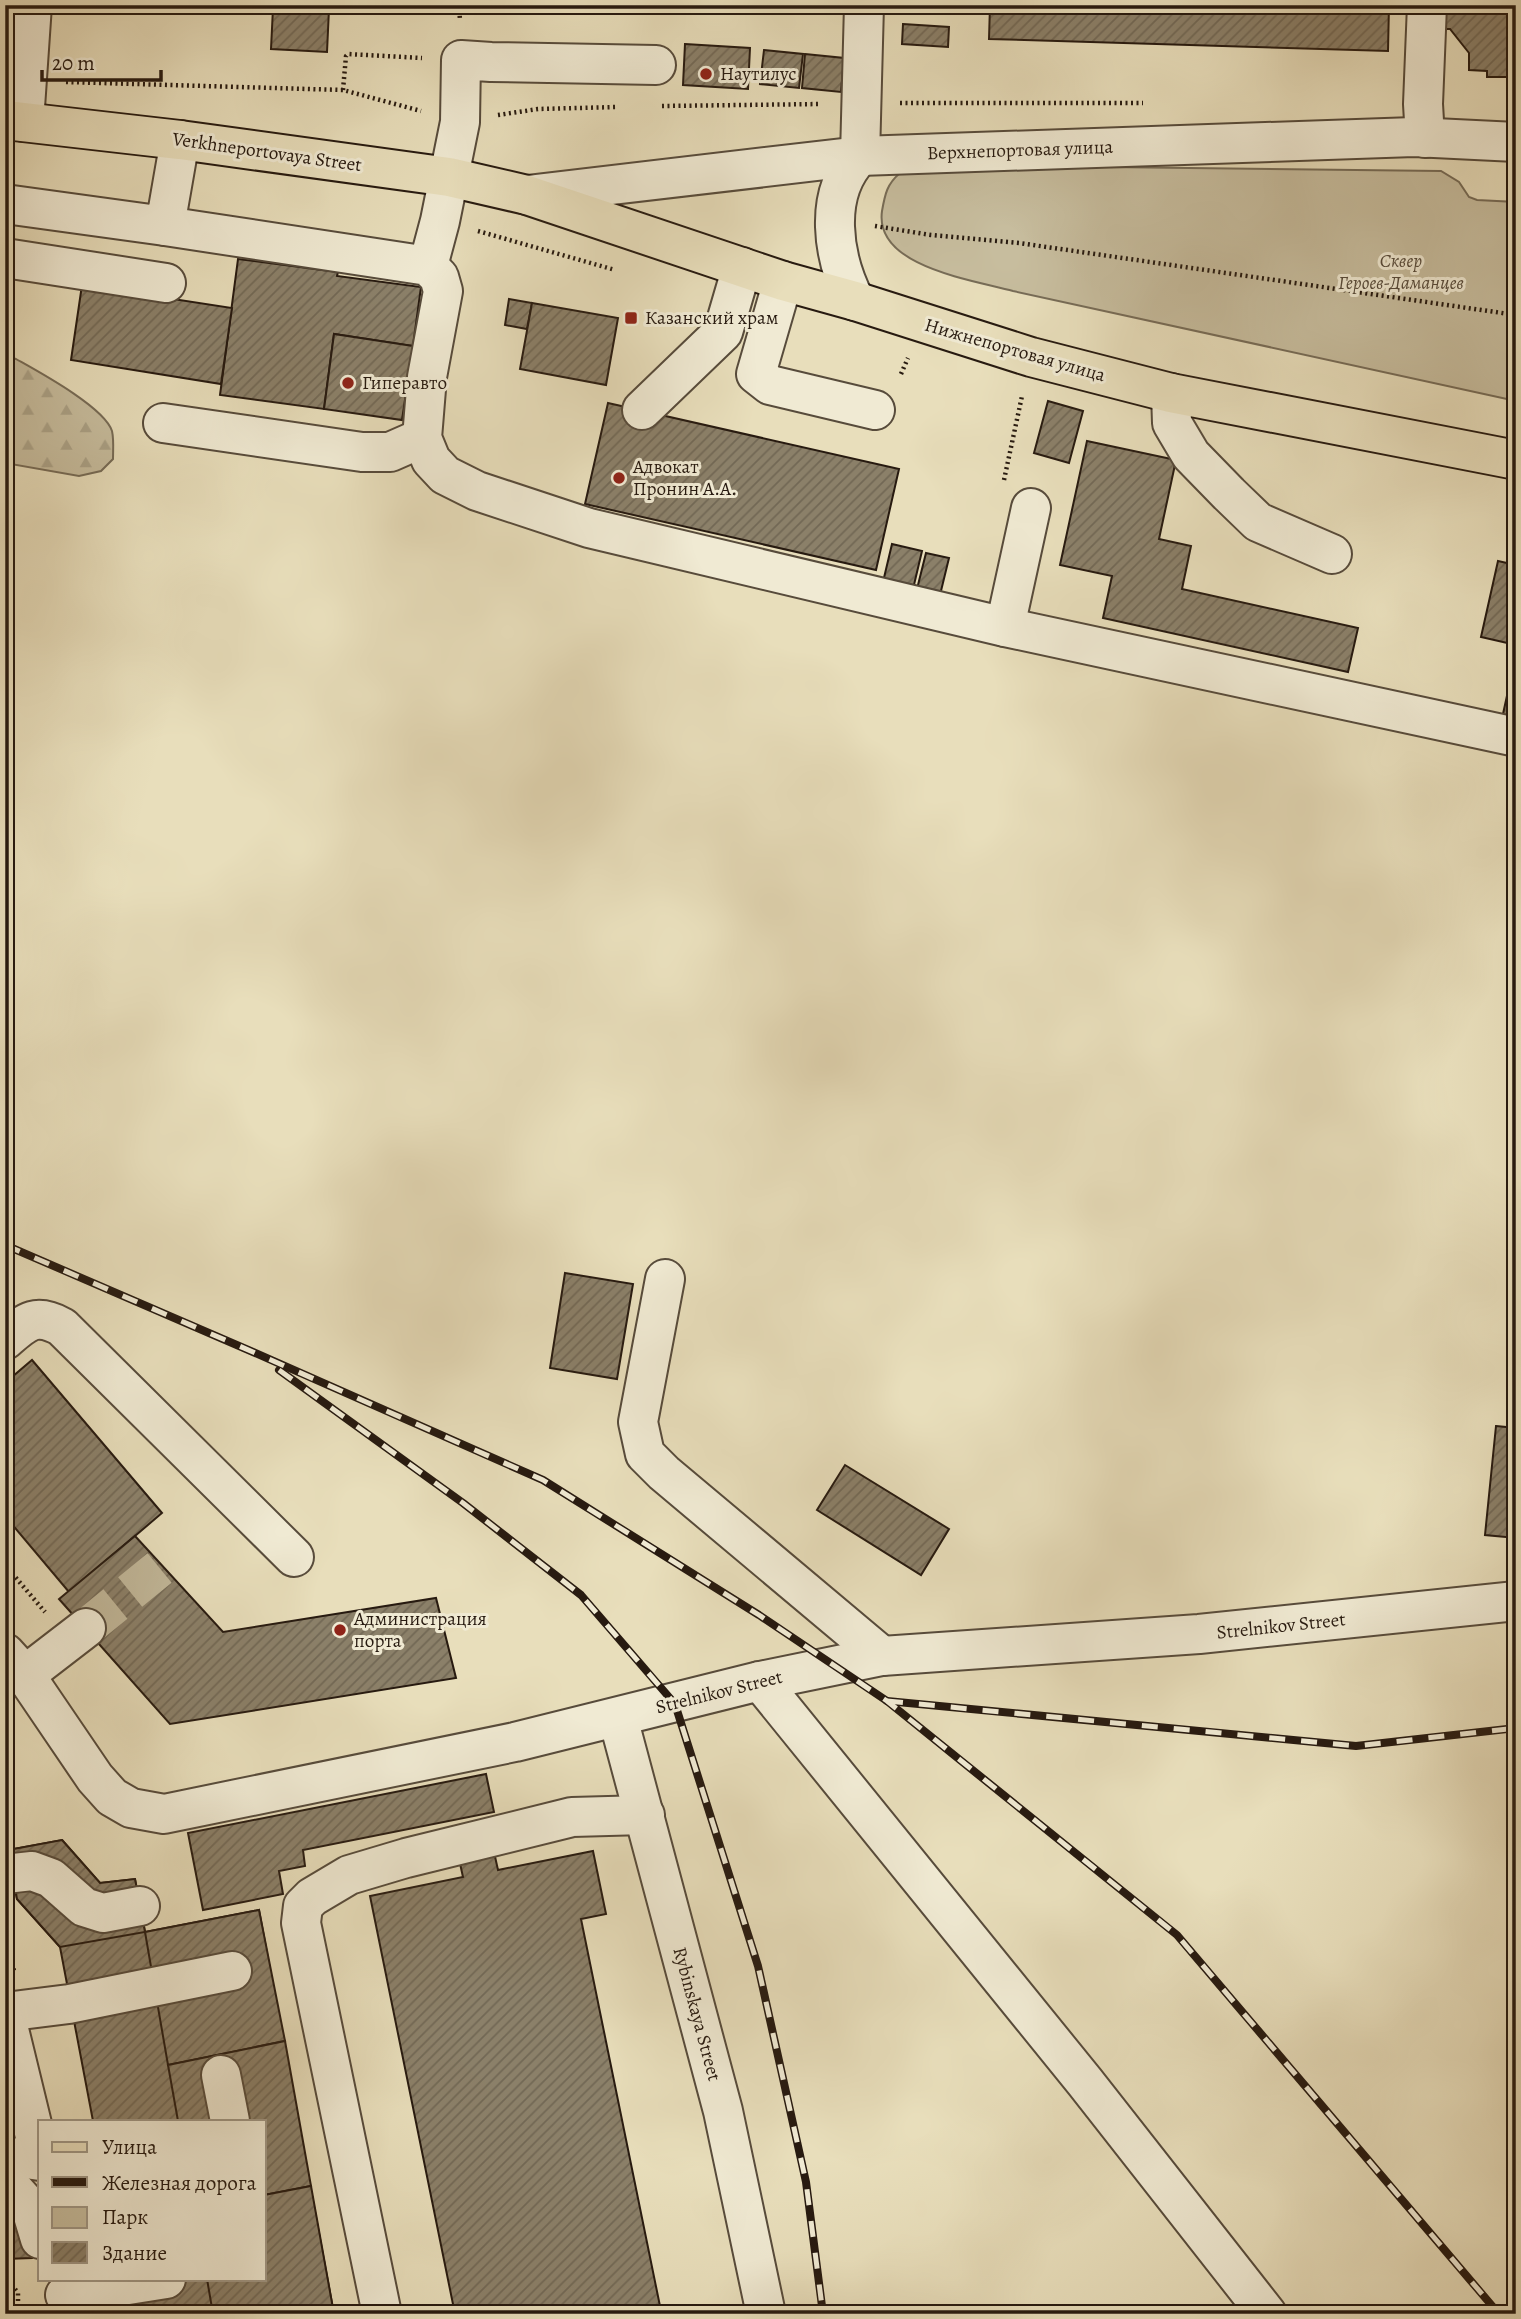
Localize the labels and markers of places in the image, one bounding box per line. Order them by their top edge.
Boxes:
place label: Наутилус [720,61,797,87]
marker: Наутилус [698,66,714,82]
place label: Казанский храм [645,305,779,331]
marker: Казанский храм [623,310,639,326]
place label: Гиперавто [362,370,447,396]
marker: Гиперавто [340,375,356,391]
place label: Адвокат Пронин А.А. [632,454,737,502]
marker: Адвокат Пронин А.А. [611,470,627,486]
place label: Администрация порта [353,1606,487,1654]
marker: Администрация порта [332,1622,348,1638]

